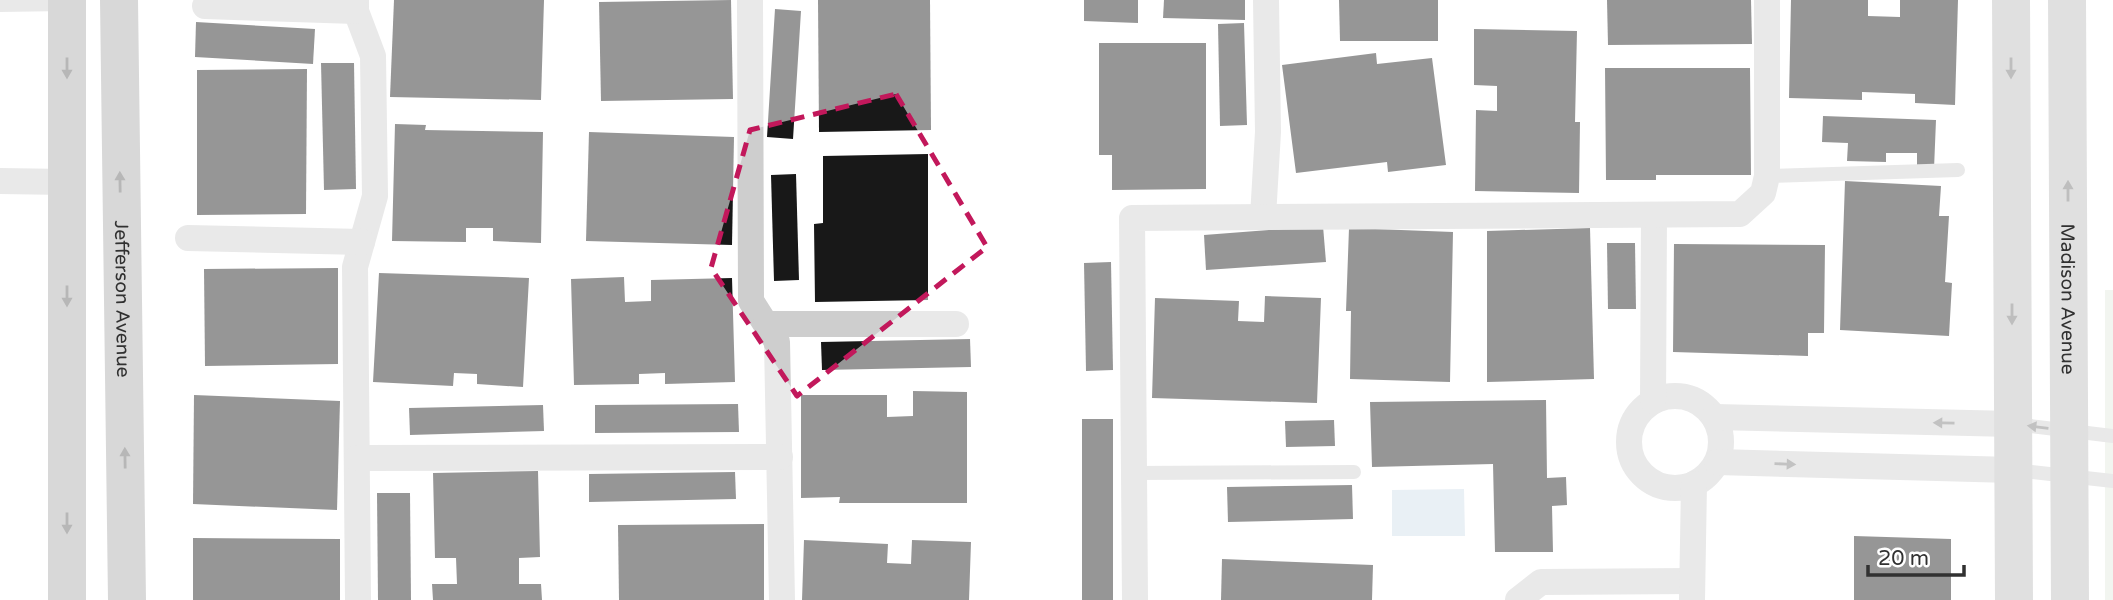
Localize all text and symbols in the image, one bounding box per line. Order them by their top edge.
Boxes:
one-way arrow [61,57,73,79]
one-way arrow [2005,57,2017,79]
one-way arrow [114,171,126,193]
one-way arrow [2062,180,2074,202]
street label: Jefferson Avenue [110,220,134,378]
street label: Madison Avenue [2056,223,2079,375]
one-way arrow [61,285,73,307]
one-way arrow [2006,304,2018,326]
one-way arrow [1933,417,1955,429]
one-way arrow [2027,422,2049,433]
one-way arrow [119,447,131,469]
one-way arrow [1774,458,1796,469]
one-way arrow [61,512,73,534]
scale bar [1868,534,1964,578]
text: 20 m [1878,546,1929,571]

